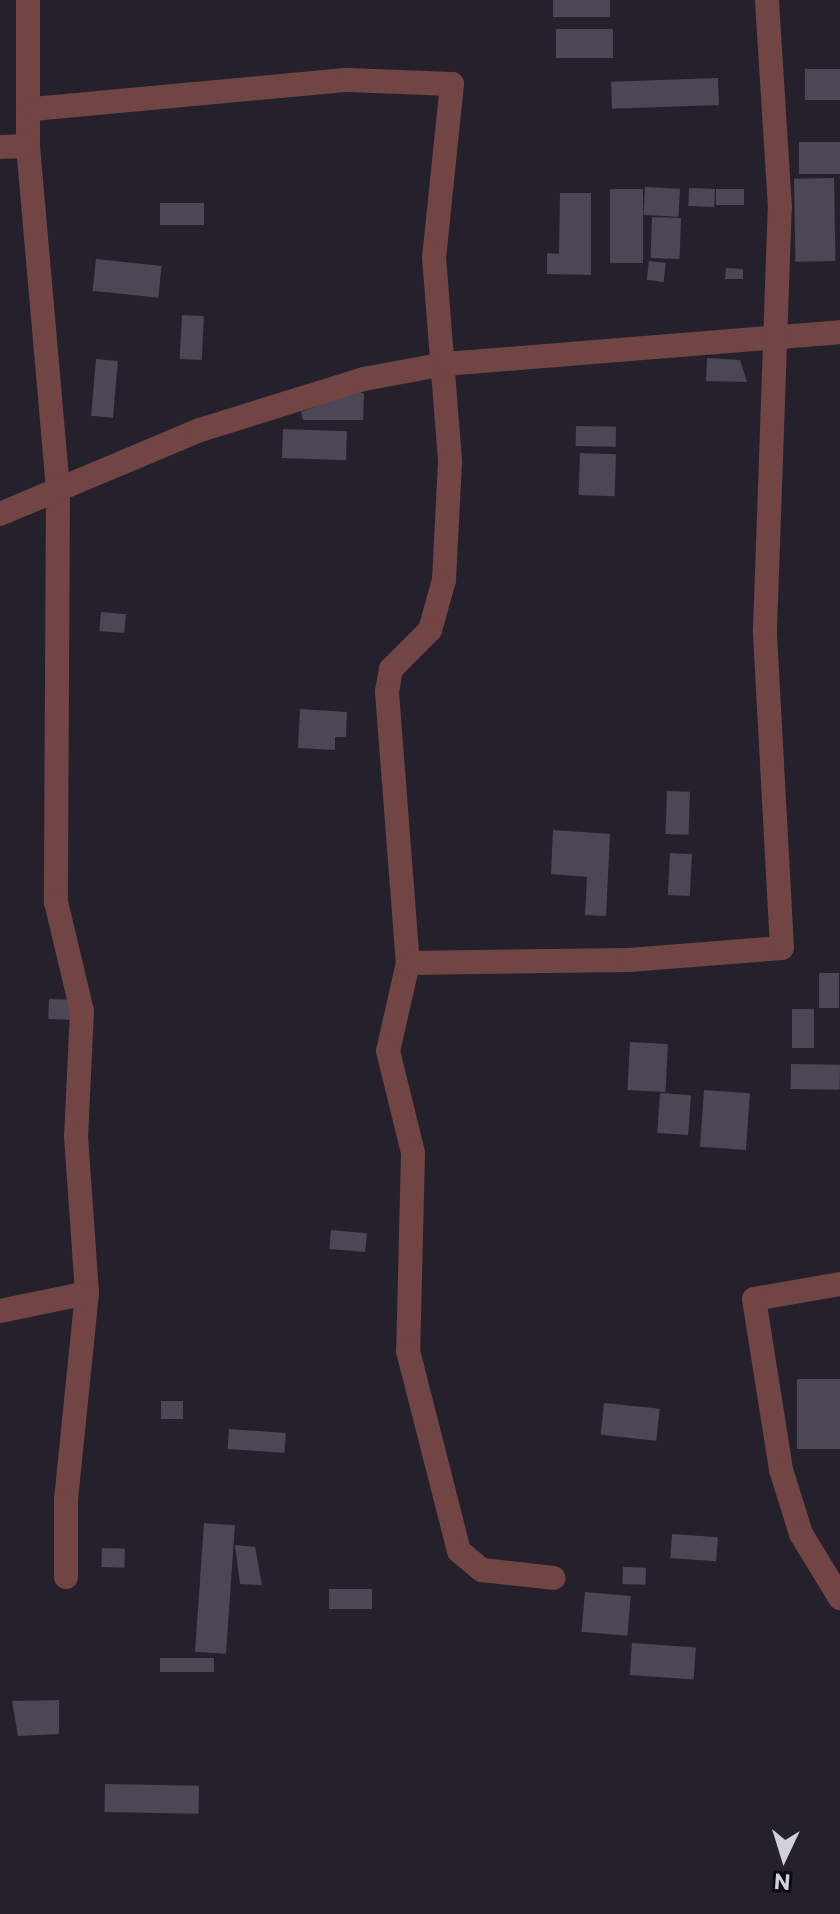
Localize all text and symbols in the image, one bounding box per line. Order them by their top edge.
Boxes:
north arrow [744,1818,824,1898]
text: N [773,1868,791,1896]

